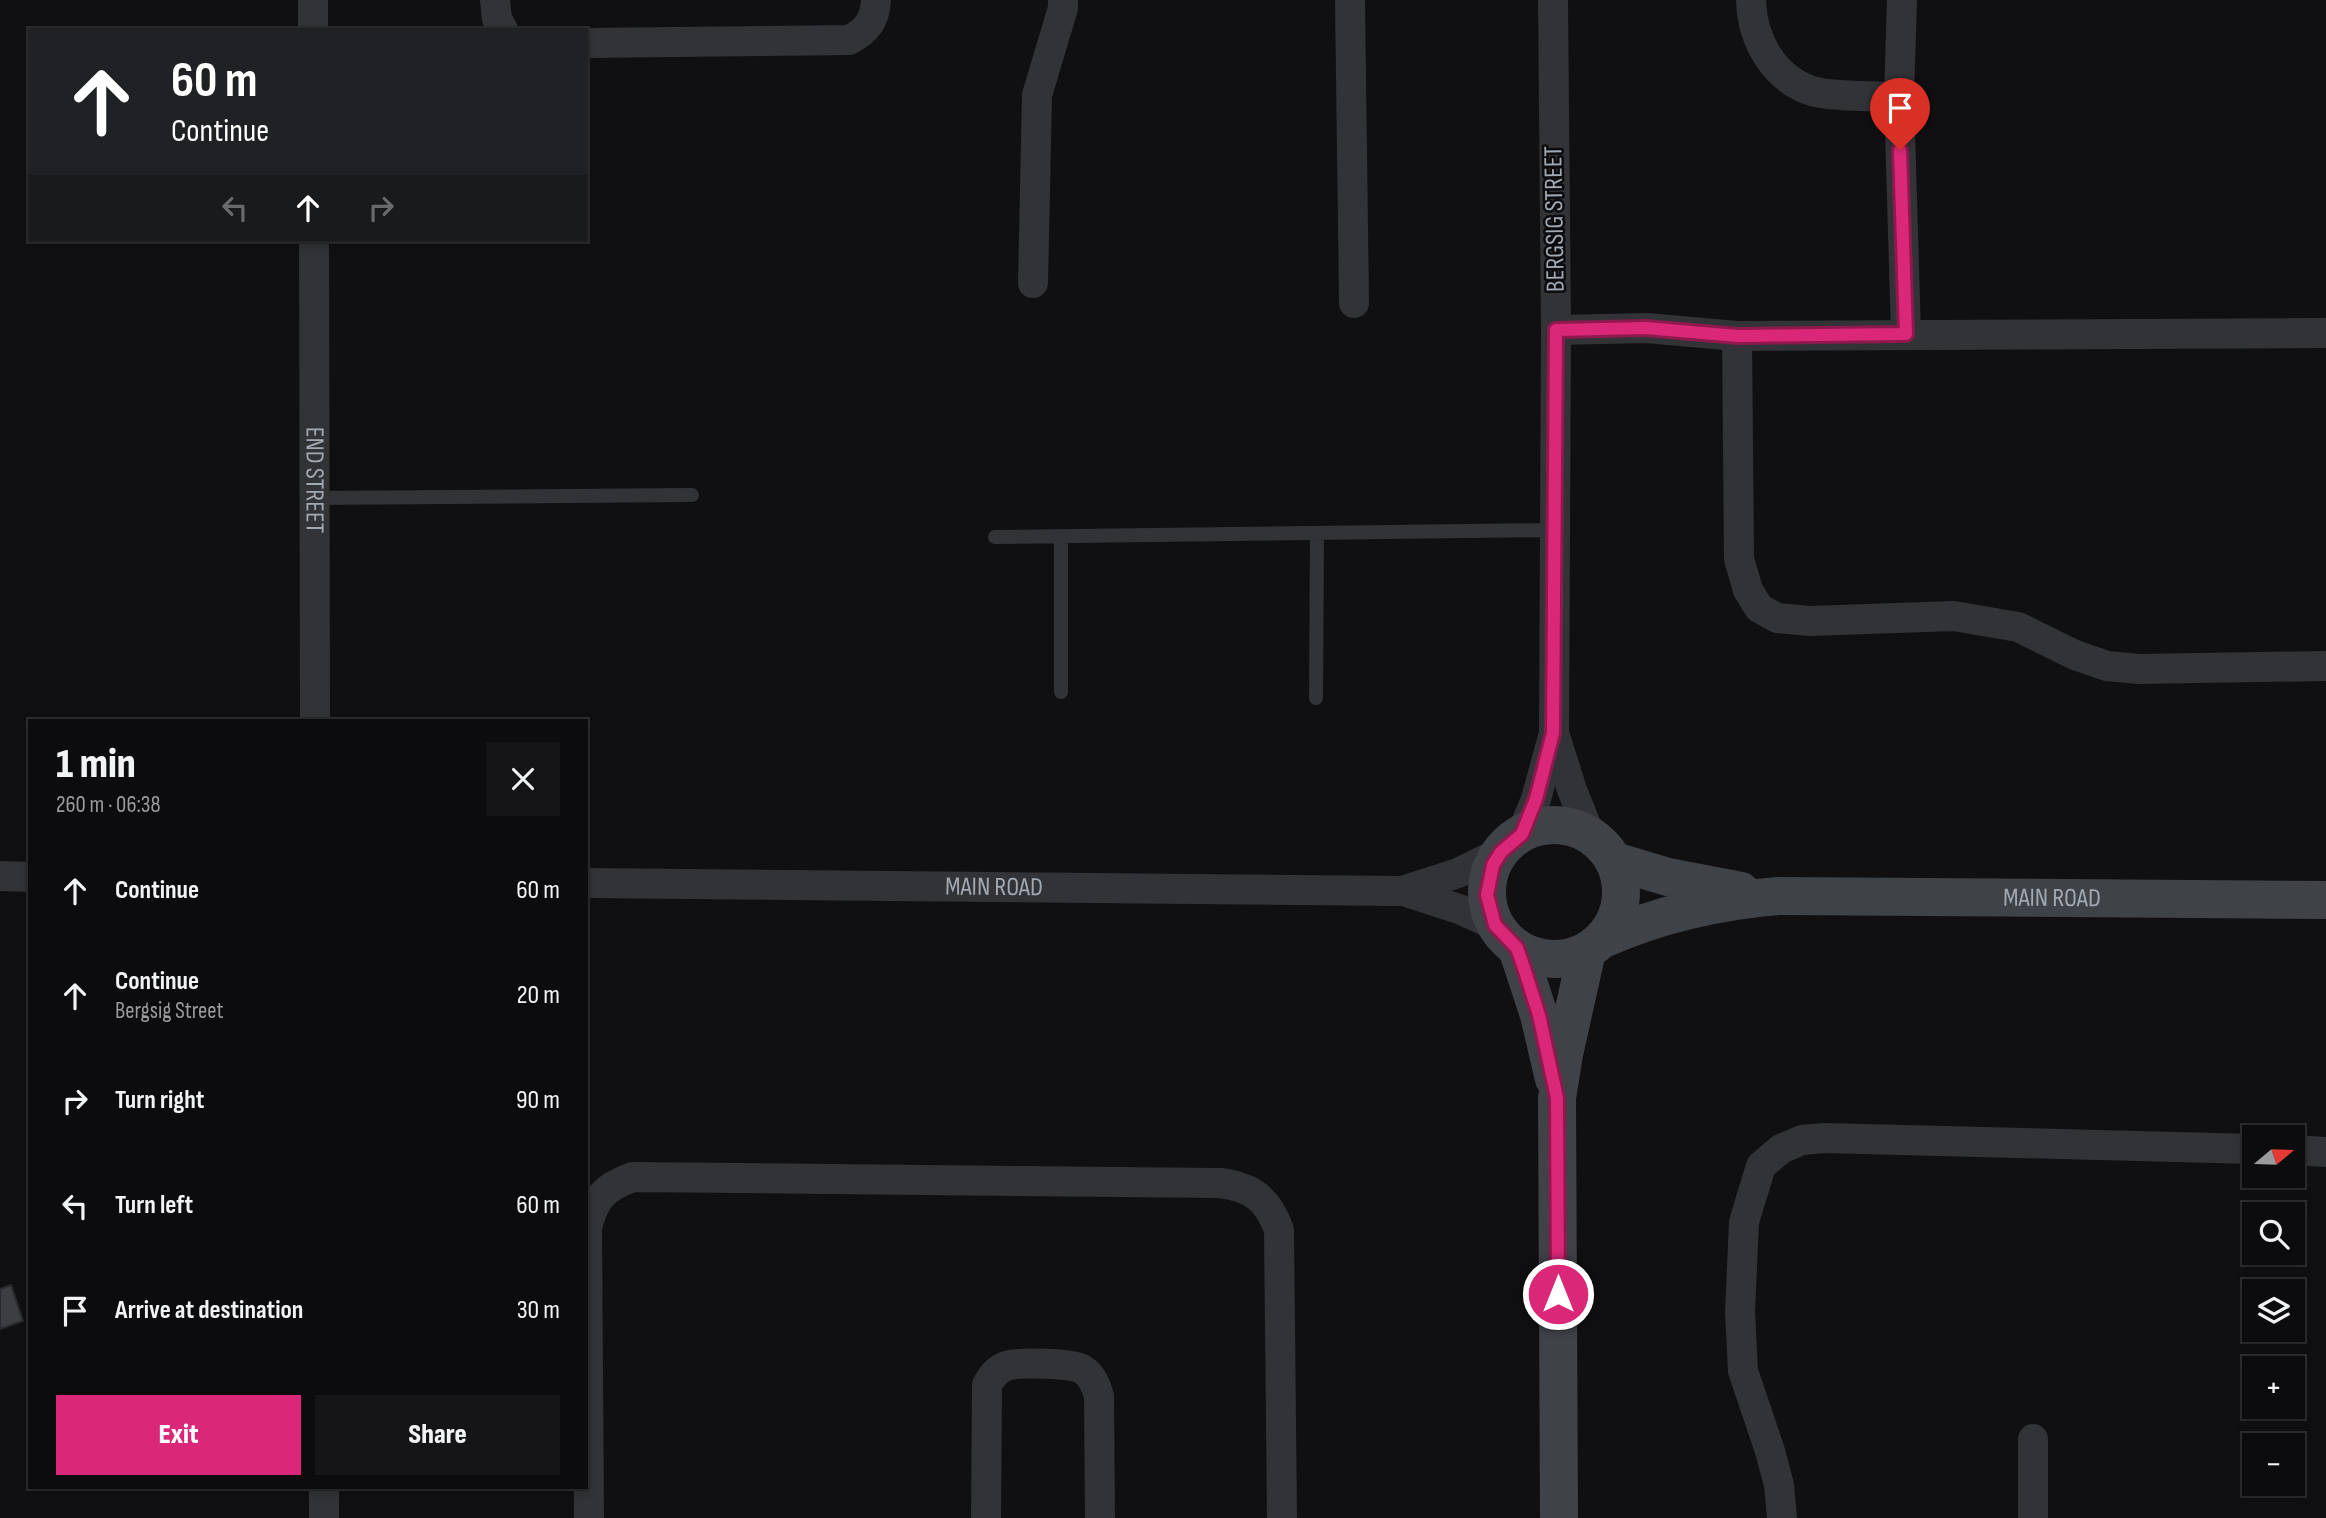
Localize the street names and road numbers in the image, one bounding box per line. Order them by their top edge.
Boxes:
street label: BERGSIG STREET [1538,146,1572,292]
street label: END STREET [299,427,330,533]
street label: MAIN ROAD [945,871,1043,903]
street label: MAIN ROAD [2003,882,2101,914]

